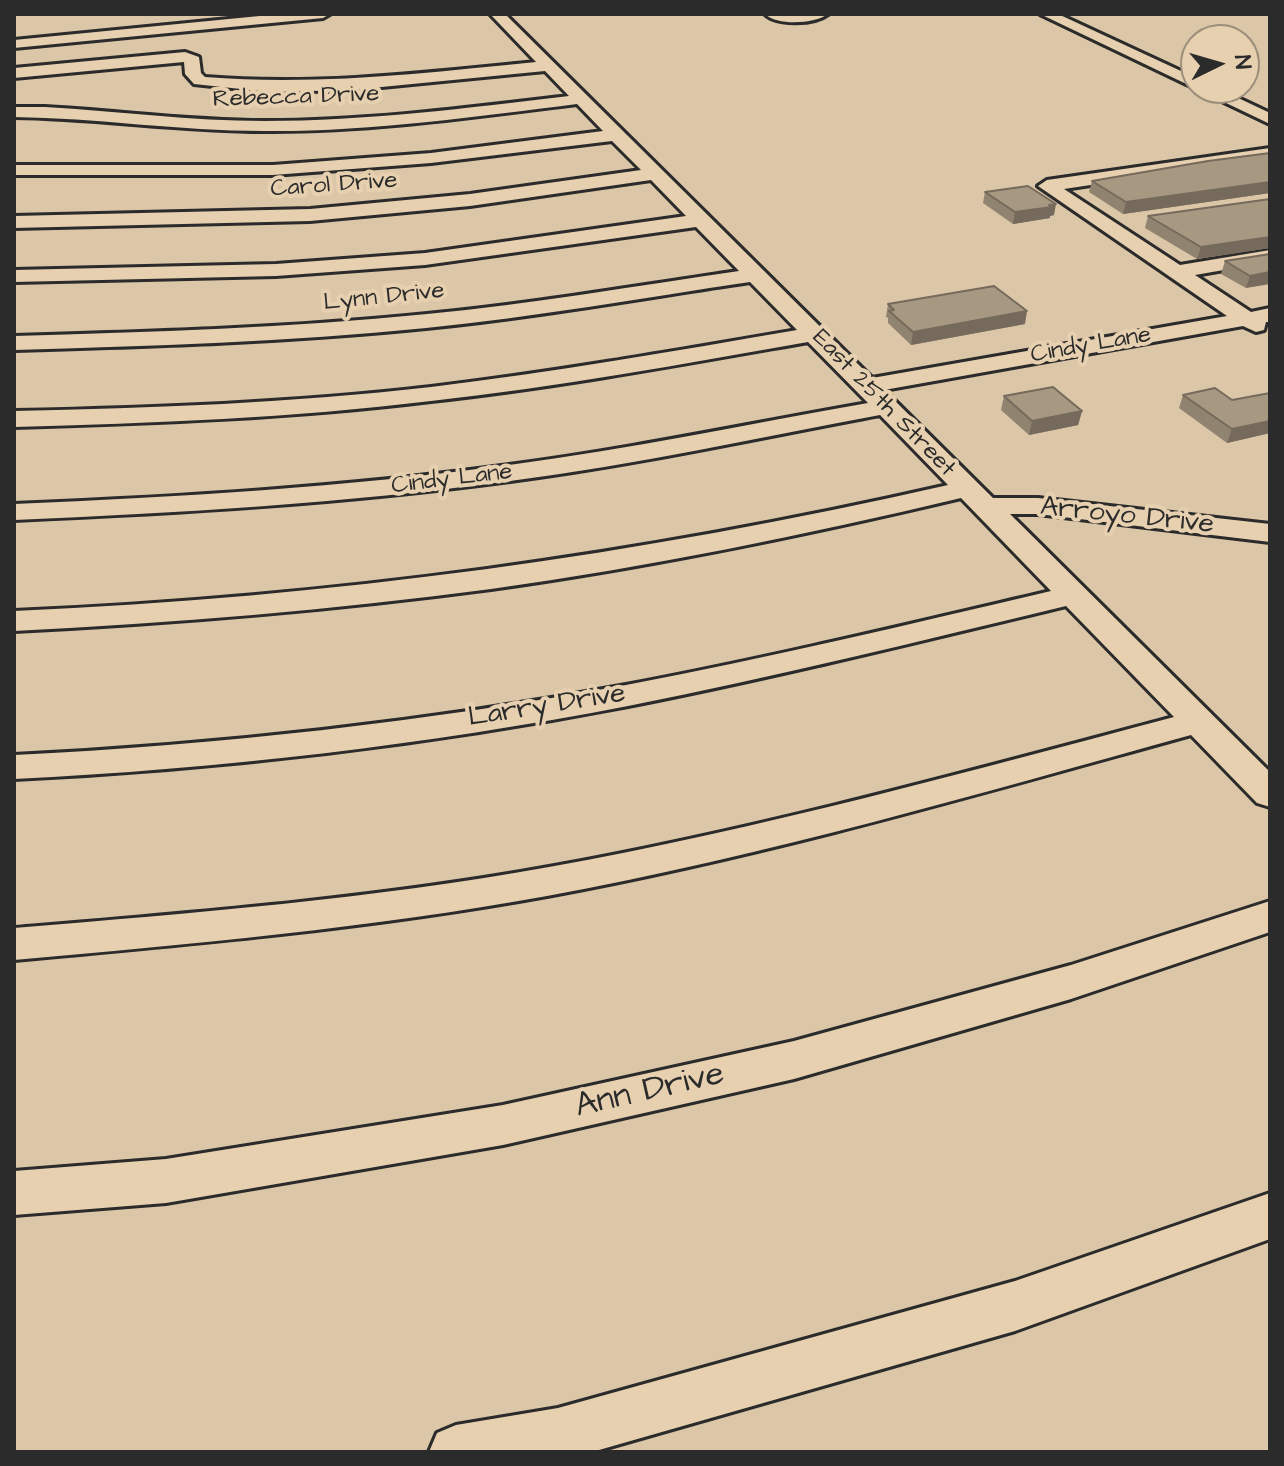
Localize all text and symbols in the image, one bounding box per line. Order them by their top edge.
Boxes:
north arrow [1180,24,1260,104]
text: N [1226,54,1258,70]
street label: Rebecca Drive [212,81,380,115]
street label: Carol Drive [270,167,398,205]
street label: Lynn Drive [322,277,446,319]
street label: Cindy Lane [1029,321,1153,371]
street label: East 25th Street [805,324,961,484]
street label: Cindy Lane [390,458,514,502]
street label: Arroyo Drive [1039,491,1215,543]
street label: Larry Drive [466,678,628,736]
street label: Ann Drive [572,1055,728,1129]

